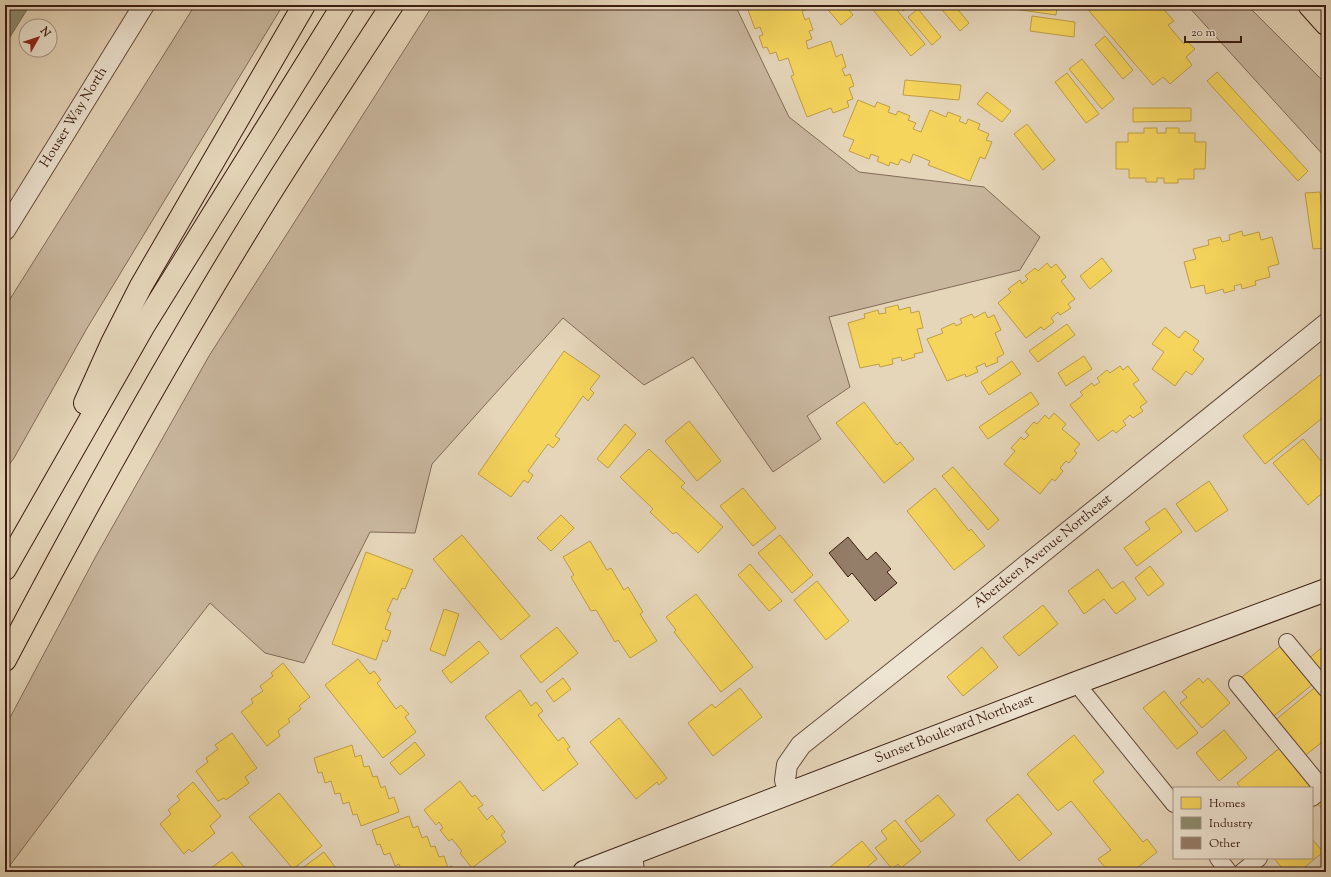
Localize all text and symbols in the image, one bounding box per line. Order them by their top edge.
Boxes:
north arrow [18,18,58,58]
scale bar [1185,18,1241,44]
text: N [35,23,54,41]
text: 20 m [1191,24,1216,42]
street label: Houser Way North [36,64,113,172]
street label: Aberdeen Avenue Northeast [970,490,1117,614]
street label: Sunset Boulevard Northeast [872,690,1037,769]
legend [1173,787,1313,859]
text: Homes [1209,795,1245,813]
text: Industry [1209,815,1253,833]
text: Other [1209,835,1241,853]

